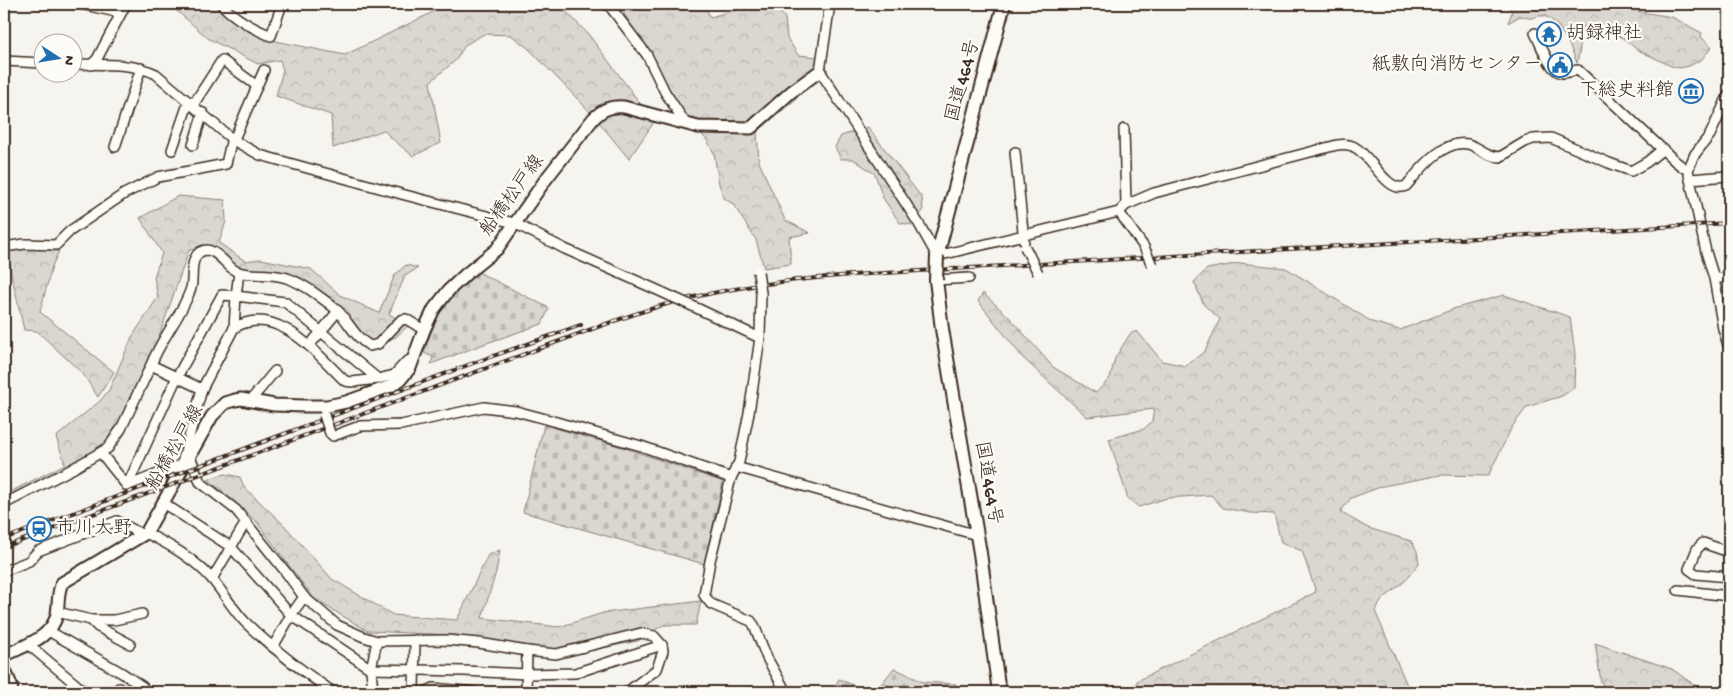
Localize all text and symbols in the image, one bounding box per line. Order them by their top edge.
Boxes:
temple icon: 胡録神社 [1536,21,1562,47]
place label: 胡録神社 [1566,22,1642,46]
north arrow [32,32,82,82]
street label: 国道464号 [941,37,986,125]
public building icon: 紙敷向消防センター [1547,52,1573,78]
place label: 紙敷向消防センター [1372,53,1542,77]
text: N [59,54,78,66]
museum icon: 下総史料館 [1678,78,1704,104]
place label: 下総史料館 [1579,79,1674,103]
street label: 船橋松戸線 [475,150,550,241]
street label: 船橋松戸線 [141,401,210,495]
street label: 国道464号 [968,439,1007,527]
station icon: 市川大野 [26,516,52,542]
place label: 市川大野 [56,517,132,541]

